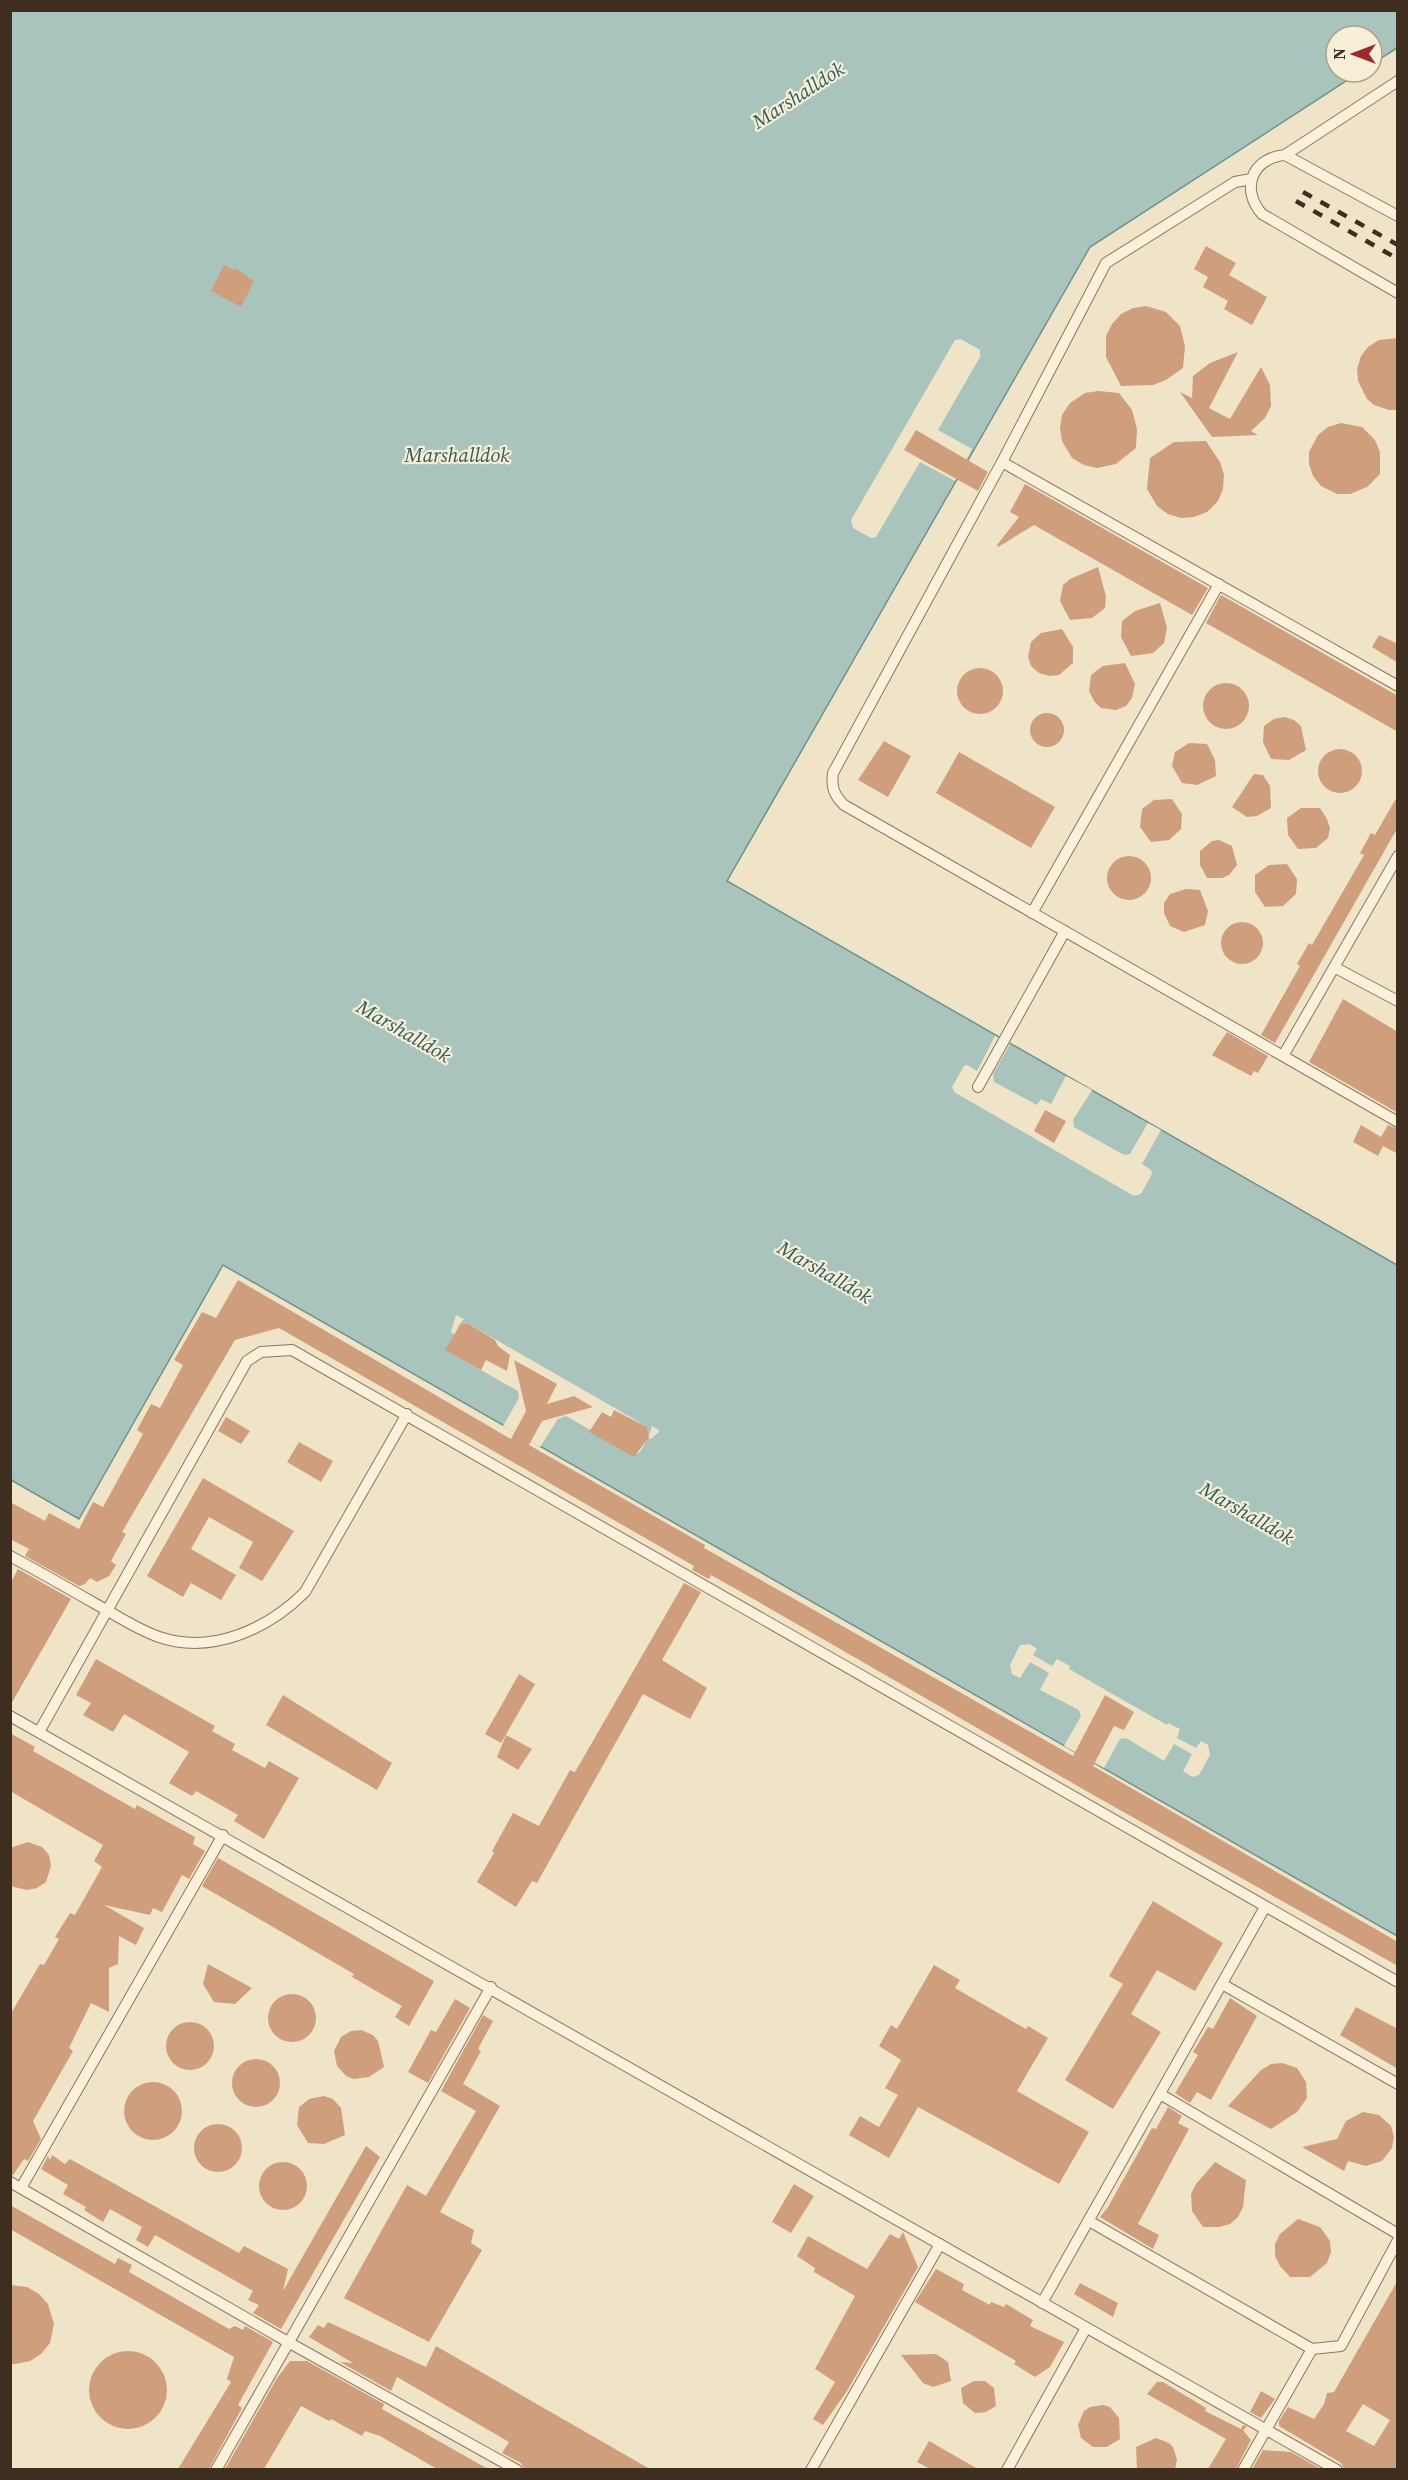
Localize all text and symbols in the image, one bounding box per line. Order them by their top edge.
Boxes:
north arrow [1324,24,1384,84]
text: N [1328,48,1350,60]
water label: Marshalldok [746,54,850,136]
water label: Marshalldok [404,441,510,469]
water label: Marshalldok [351,992,457,1070]
water label: Marshalldok [772,1233,878,1311]
water label: Marshalldok [1194,1474,1300,1552]

